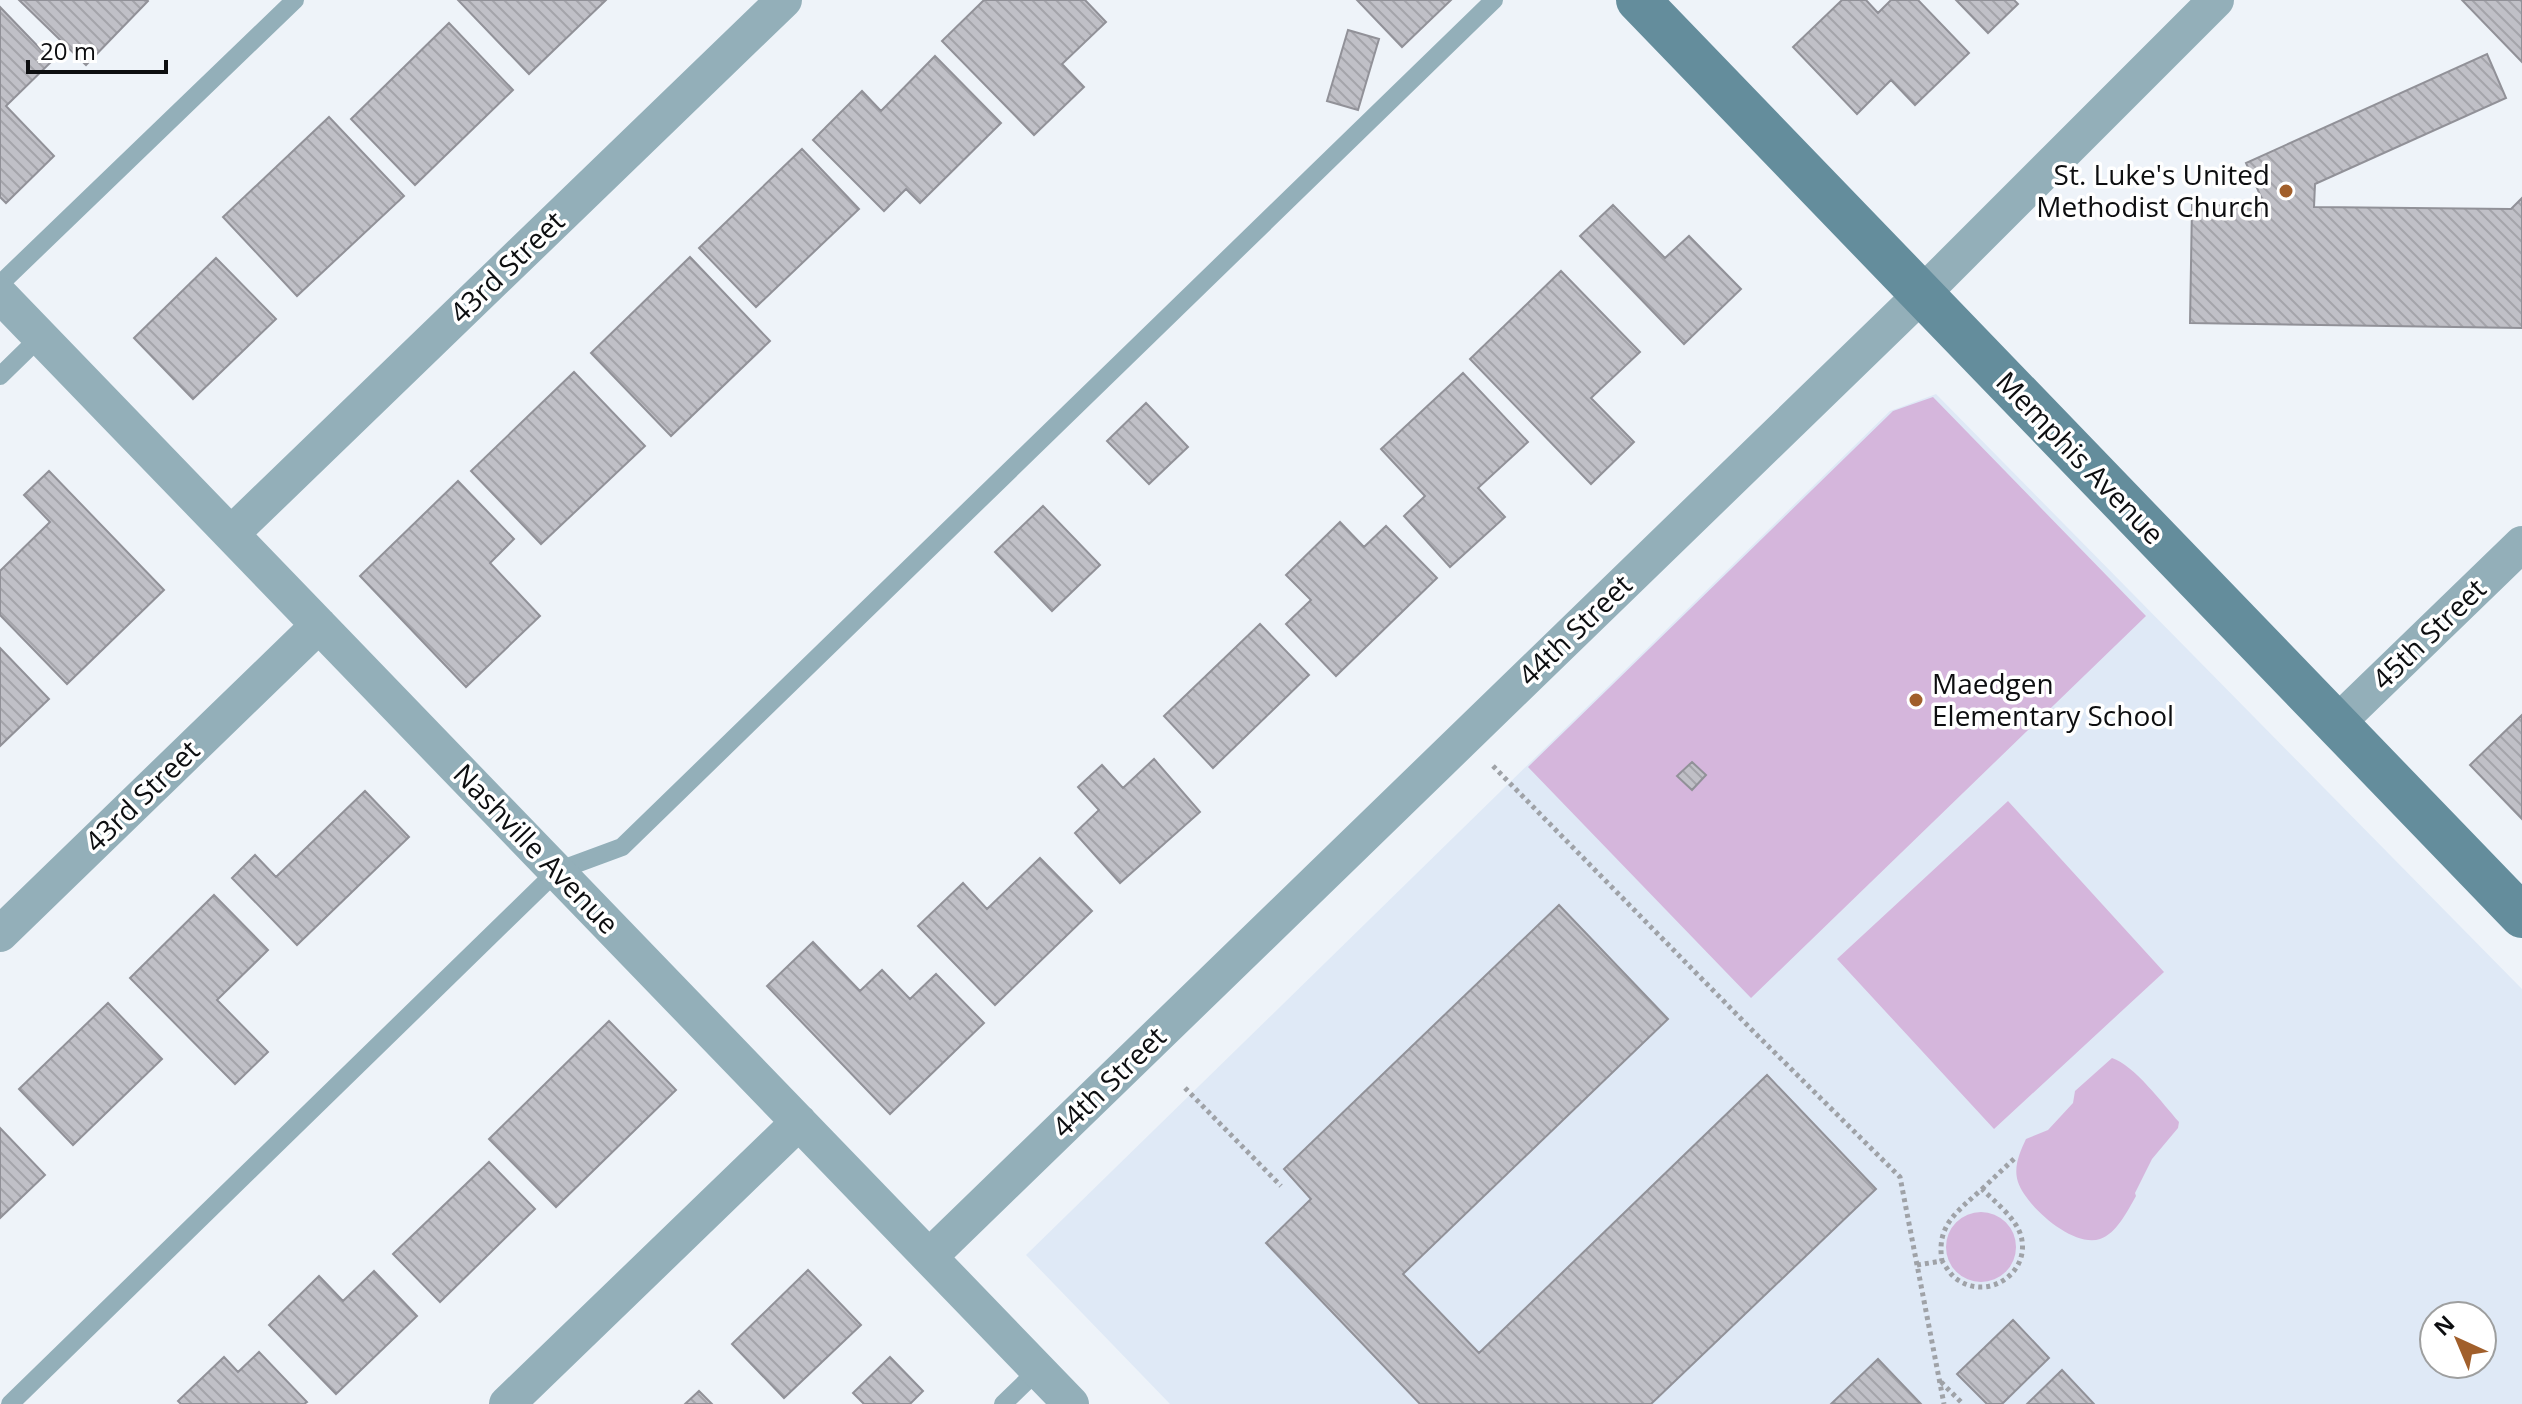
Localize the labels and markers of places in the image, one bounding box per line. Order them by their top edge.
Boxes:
place label: St. Luke's United Methodist Church [2036,155,2270,225]
marker: St. Luke's United Methodist Church [2277,182,2295,200]
place label: Maedgen Elementary School [1932,664,2174,734]
marker: Maedgen Elementary School [1907,691,1925,709]

